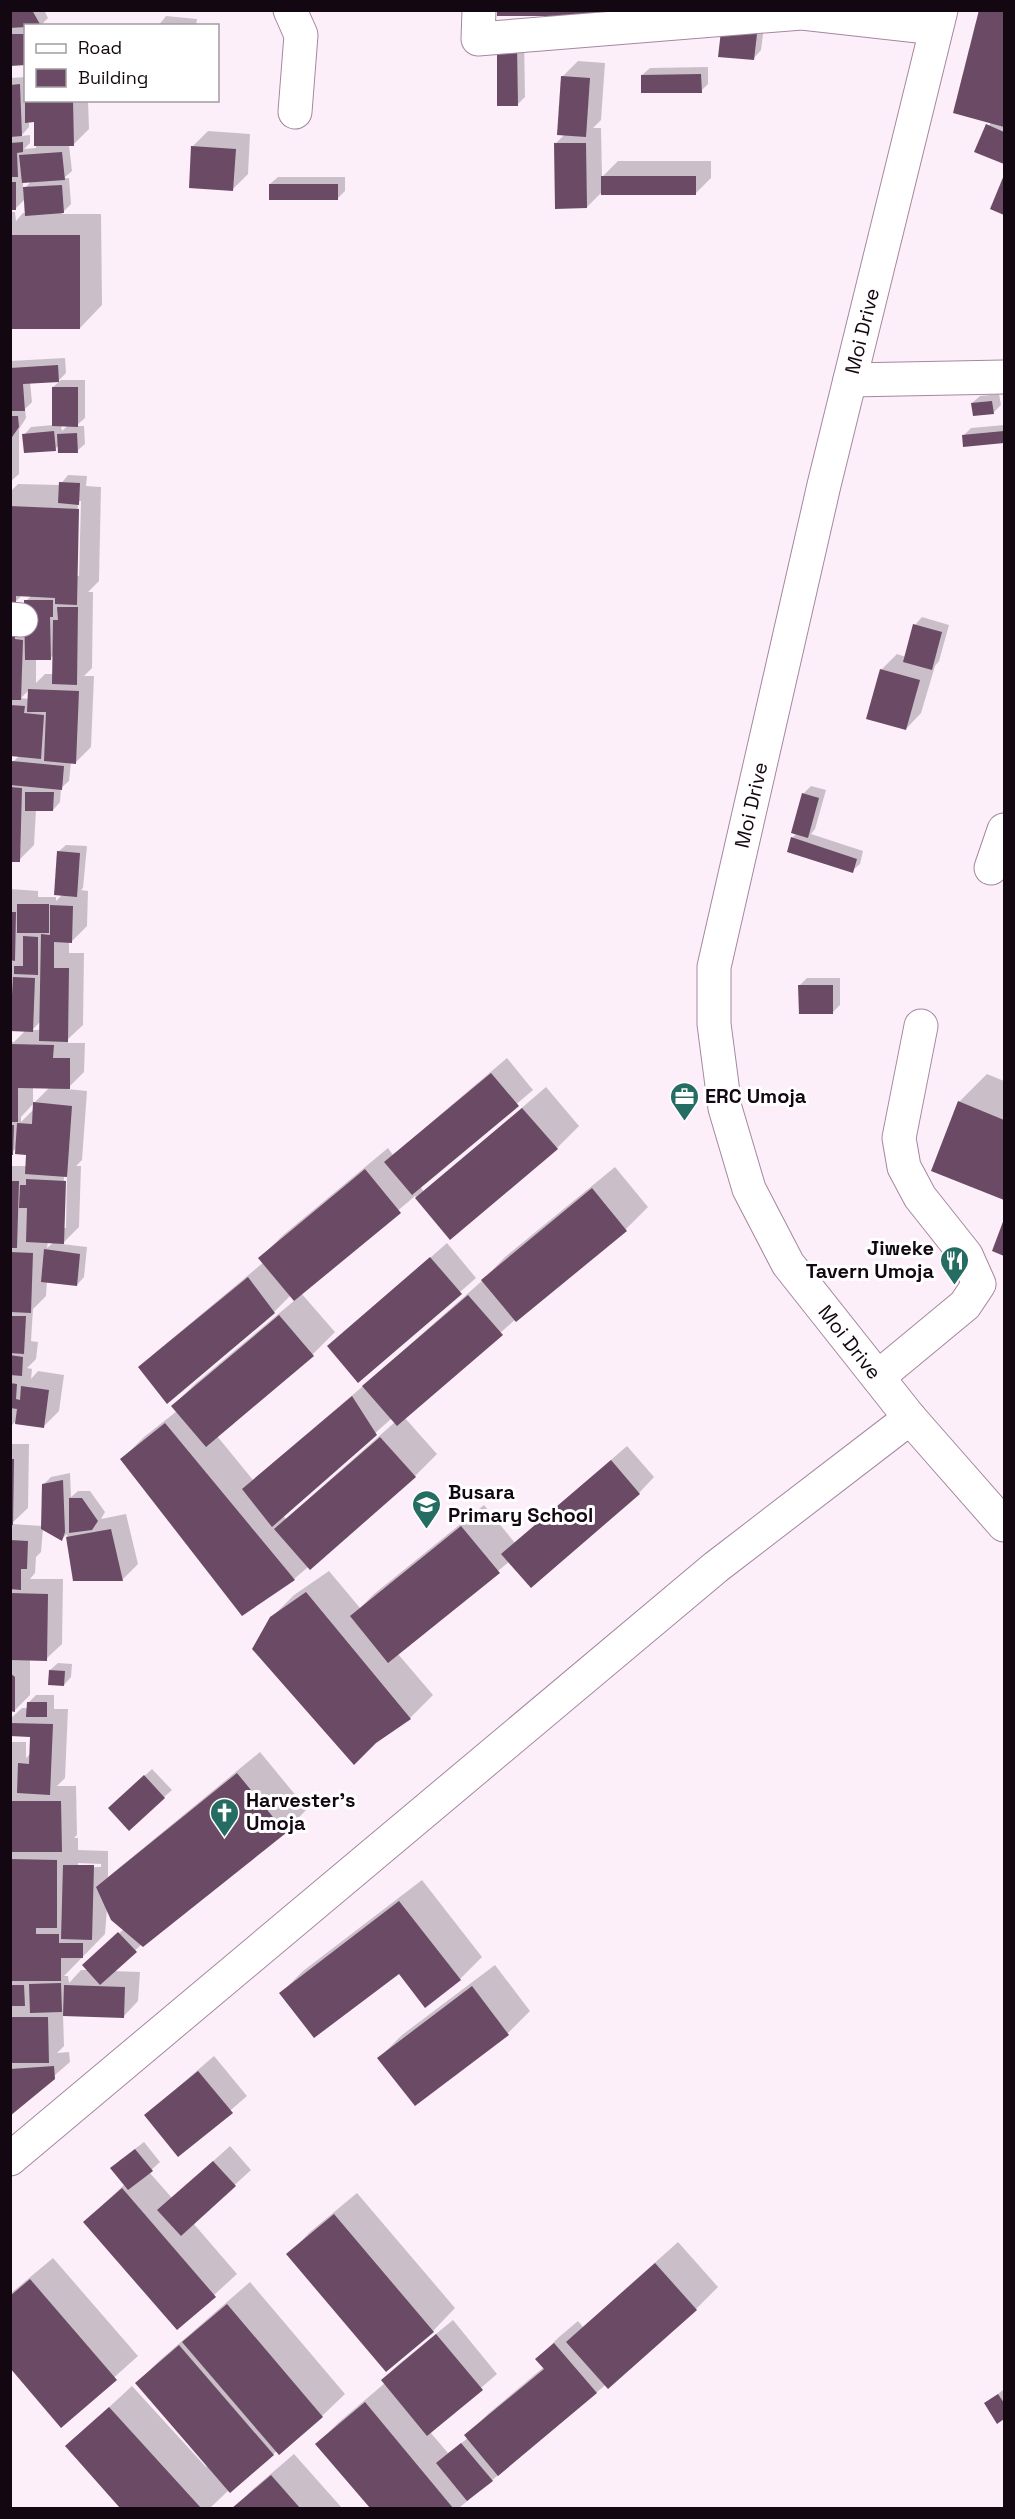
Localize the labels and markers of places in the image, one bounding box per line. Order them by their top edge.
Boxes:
office icon: ERC Umoja [668,1080,700,1122]
place label: ERC Umoja [705,1083,807,1109]
place label: Jiweke Tavern Umoja [806,1235,934,1284]
restaurant icon: Jiweke Tavern Umoja [939,1244,971,1286]
place label: Busara Primary School [448,1479,593,1528]
school or university icon: Busara Primary School [411,1488,443,1530]
place label: Harvester's Umoja [246,1787,355,1836]
church icon: Harvester's Umoja [209,1796,241,1838]

